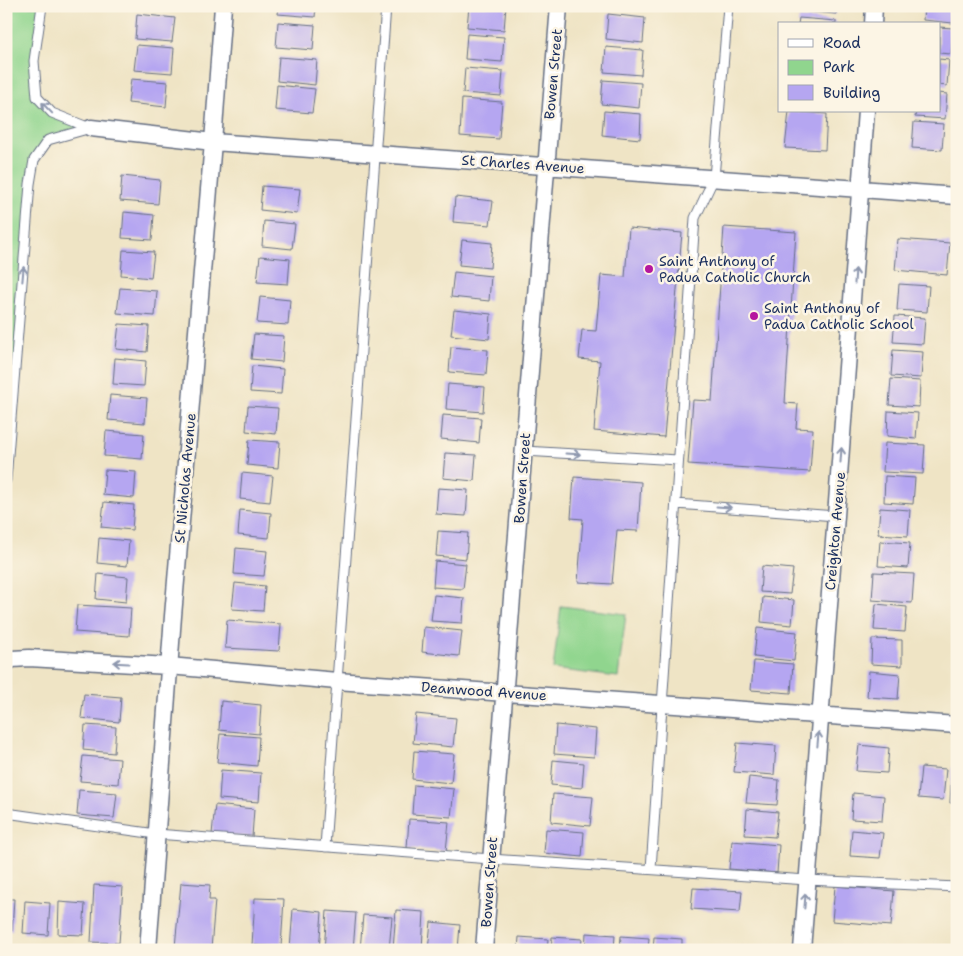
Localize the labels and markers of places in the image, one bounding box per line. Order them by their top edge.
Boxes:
place label: Saint Anthony of Padua Catholic Church [659,252,811,286]
marker: Saint Anthony of Padua Catholic Church [643,263,655,275]
place label: Saint Anthony of Padua Catholic School [764,299,914,333]
marker: Saint Anthony of Padua Catholic School [748,310,760,322]

